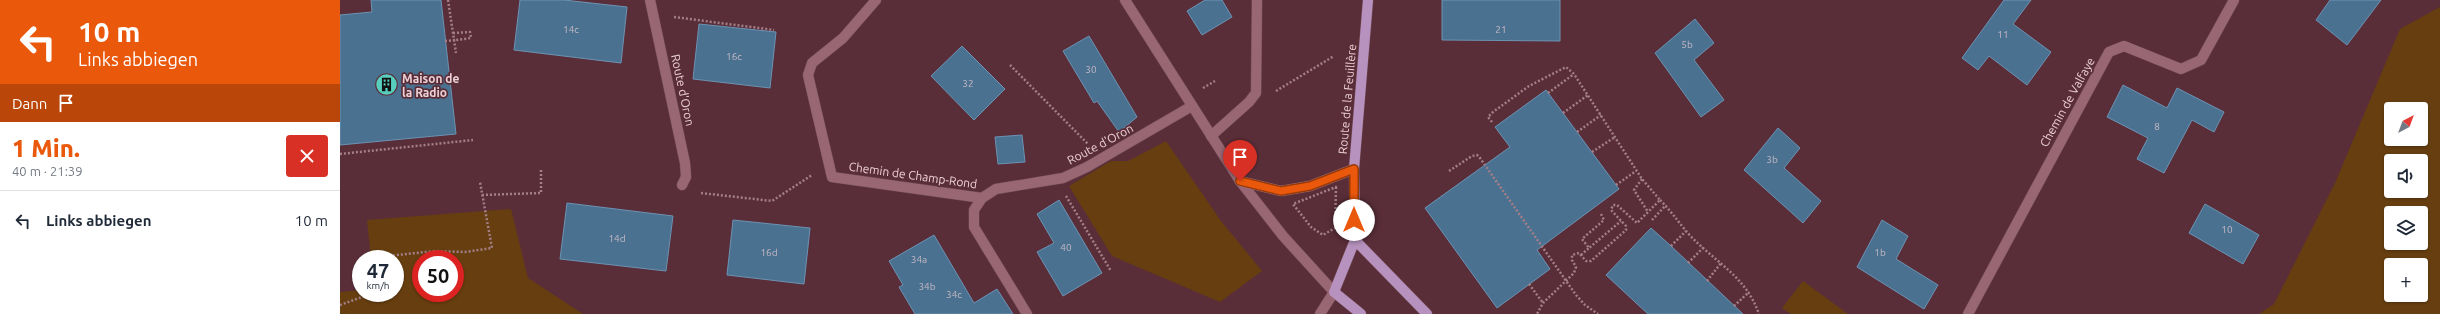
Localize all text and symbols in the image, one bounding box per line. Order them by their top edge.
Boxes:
icon: left [12,16,64,68]
text: 10 m [78,16,140,47]
house number: 14c [563,24,579,35]
house number: 21 [1495,24,1507,35]
house number: 11 [1997,29,2009,40]
house number: 5b [1681,39,1693,50]
street label: Route de la Feuillère [1336,43,1358,155]
text: Links abbiegen [78,49,198,69]
house number: 16c [726,51,742,62]
street label: Route d'Oron [669,53,697,127]
street label: Chemin de Valfaye [2037,55,2097,149]
house number: 30 [1085,64,1097,75]
building icon: Maison de la Radio [373,72,399,98]
place label: Maison de la Radio [402,72,459,99]
house number: 32 [962,78,974,89]
icon: arrive [55,92,77,114]
text: Dann [12,95,47,112]
north arrow [2384,102,2428,146]
map controls [2384,102,2428,302]
street label: Route d'Oron [1065,121,1135,167]
house number: 8 [2154,121,2160,132]
text: 1 Min. [12,135,80,162]
button: close [286,135,328,177]
pin [1223,140,1257,181]
icon: arrive [1229,146,1251,168]
house number: 3b [1766,154,1778,165]
button: sound [2384,154,2428,198]
street label: Chemin de Champ-Rond [848,160,978,190]
text: 40 m · 21:39 [12,164,83,178]
position arrow [1333,199,1375,241]
button: layers [2384,206,2428,250]
icon: left [12,210,34,232]
text: Links abbiegen [46,212,151,229]
text: 10 m [295,212,328,229]
house number: 10 [2221,224,2233,235]
house number: 14d [608,233,626,244]
house number: 40 [1060,242,1072,253]
house number: 16d [760,247,778,258]
house number: 1b [1874,247,1886,258]
speed limit sign: 50 [412,250,464,302]
house number: 34a [911,254,927,265]
button: + [2384,258,2428,302]
text: 47 [367,259,389,282]
text: km/h [366,280,390,291]
house number: 34b [918,281,936,292]
house number: 34c [946,289,962,300]

